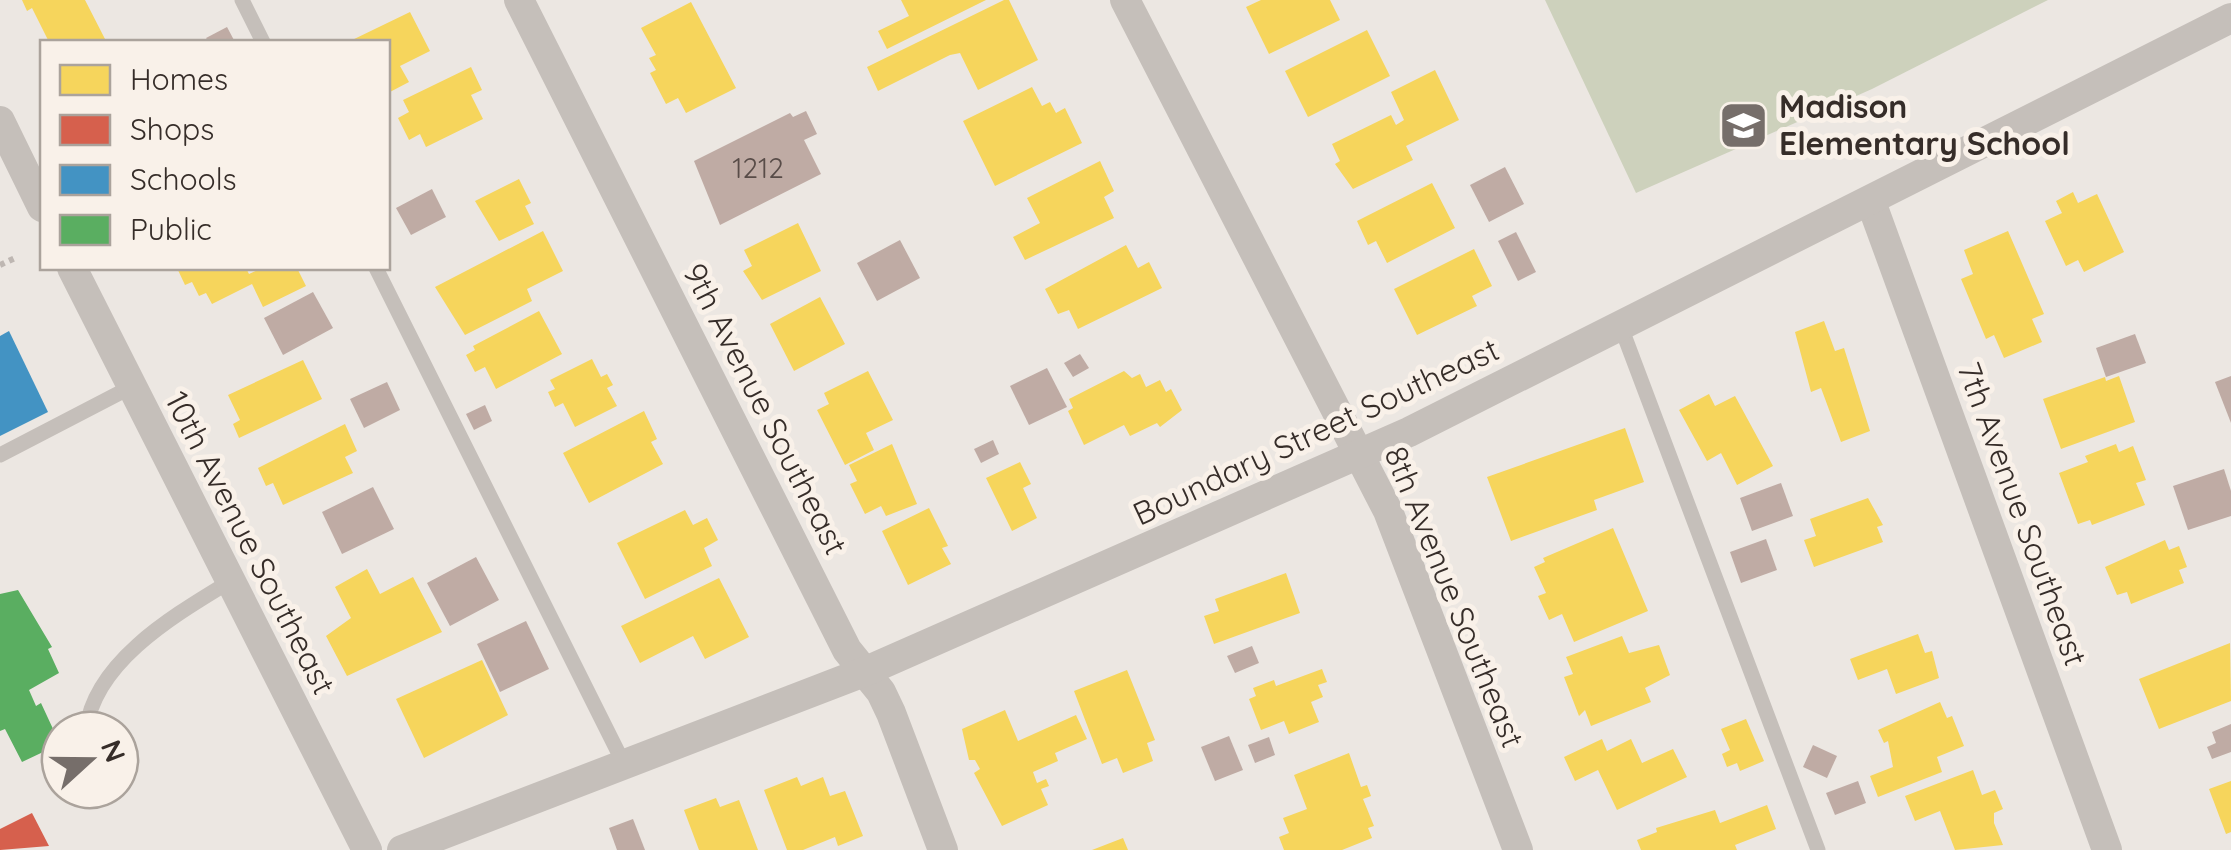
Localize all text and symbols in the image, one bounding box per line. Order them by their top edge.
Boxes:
legend [40,40,390,270]
text: Homes [130,60,228,98]
place label: Madison Elementary School [1779,86,2070,163]
school or university icon: Madison Elementary School [1718,99,1770,151]
text: Shops [130,110,214,148]
house number: 1212 [732,150,784,185]
text: Schools [130,160,237,198]
text: Public [130,210,212,248]
street label: 9th Avenue Southeast [675,256,857,561]
street label: Boundary Street Southeast [1126,329,1505,534]
street label: 7th Avenue Southeast [1949,356,2097,671]
street label: 10th Avenue Southeast [157,384,345,701]
street label: 8th Avenue Southeast [1376,440,1534,753]
north arrow [40,710,140,810]
text: N [94,735,134,767]

